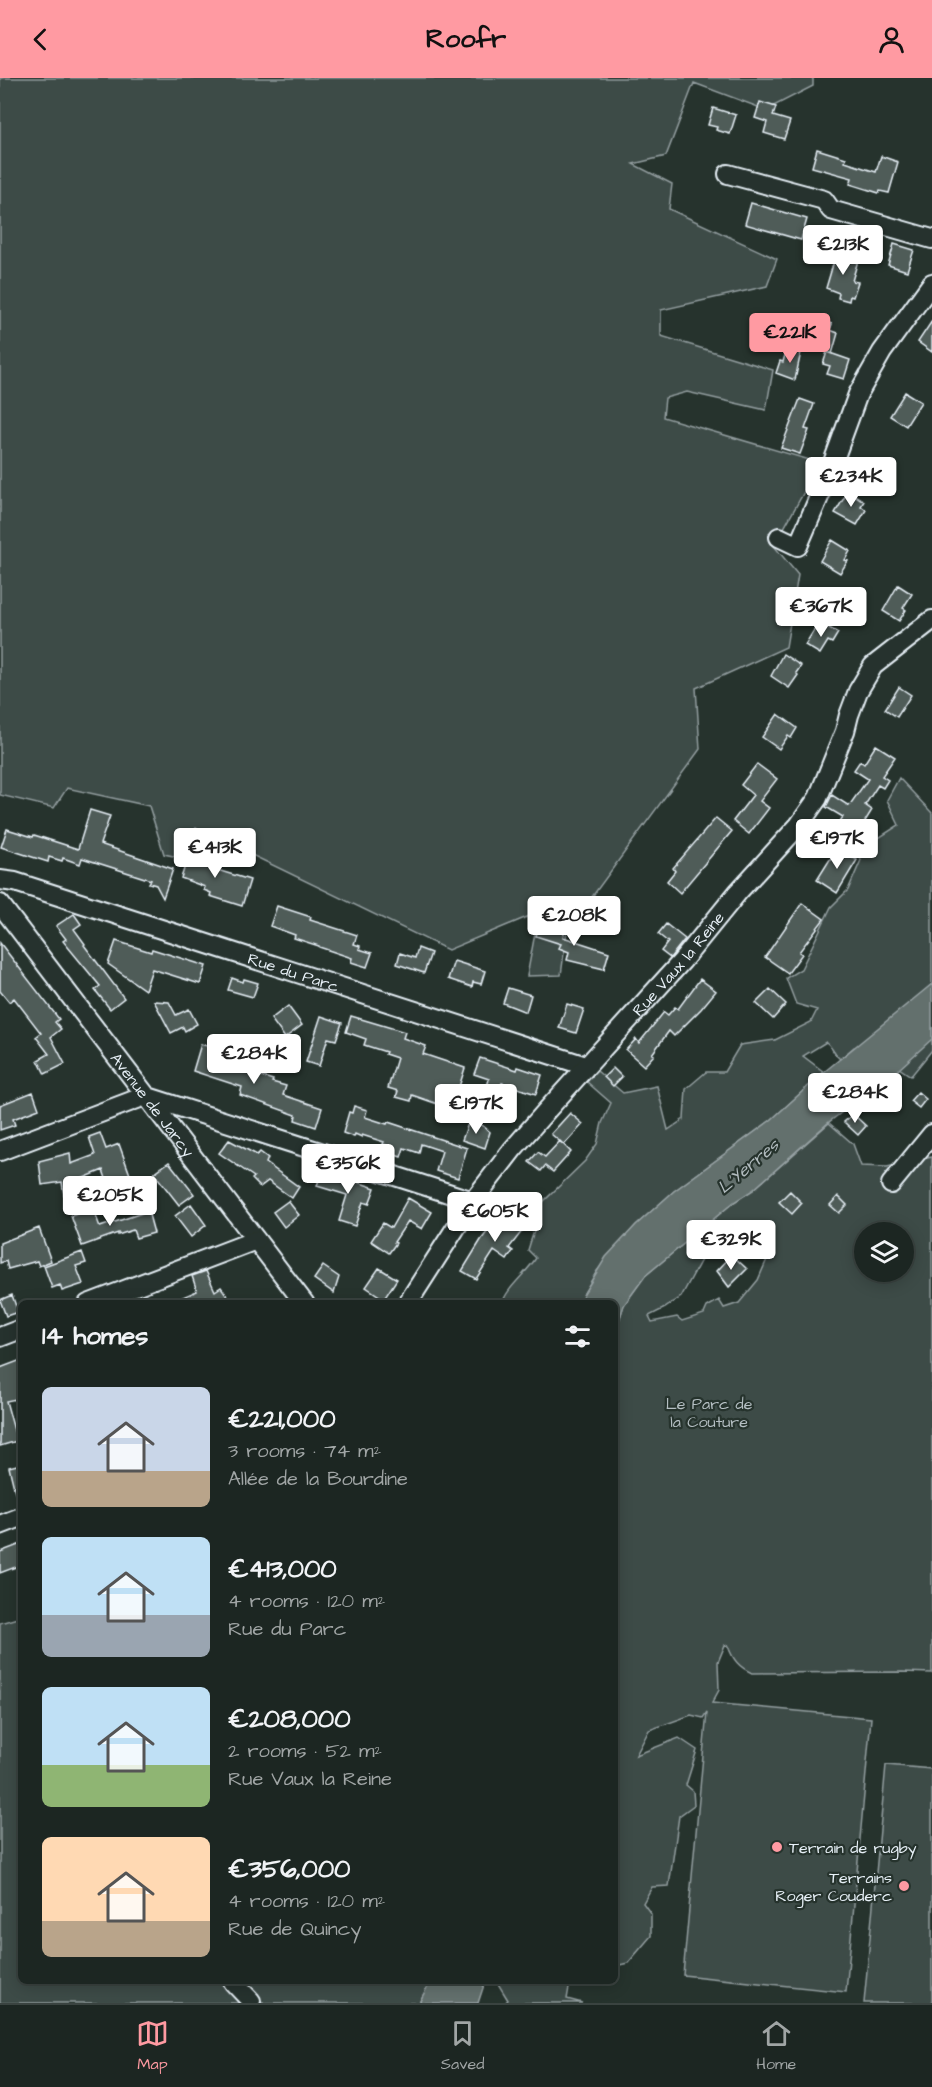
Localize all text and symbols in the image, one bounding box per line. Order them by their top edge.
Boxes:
text: Roofr [426,20,506,58]
icon: back [24,23,57,56]
icon: person [875,23,908,56]
pin: €213K [801,225,885,276]
text: €213K [817,230,869,258]
pin: €221K [748,313,832,364]
text: €221K [763,318,817,346]
pin: €234K [809,457,893,508]
text: €234K [819,462,883,490]
pin: €367K [779,587,863,638]
text: €367K [789,592,853,620]
pin: €197K [795,819,879,870]
text: €197K [810,824,864,852]
pin: €413K [173,828,257,879]
text: €413K [188,833,242,861]
pin: €208K [532,896,616,947]
text: €208K [541,901,607,929]
street label: Rue Vaux la Reine [627,907,730,1021]
street label: Rue du Parc [245,948,342,998]
pin: €284K [212,1034,296,1085]
text: €284K [221,1039,287,1067]
street label: Avenue de Jarcy [105,1048,199,1163]
pin: €284K [813,1073,897,1124]
text: €284K [822,1078,888,1106]
pin: €197K [434,1084,518,1135]
text: €197K [449,1089,503,1117]
water label: L'Yerres [712,1133,785,1200]
pin: €356K [306,1144,390,1195]
text: €356K [316,1149,380,1177]
pin: €205K [68,1176,152,1227]
text: €205K [77,1181,143,1209]
pin: €605K [453,1192,537,1243]
text: €605K [461,1197,529,1225]
pin: €329K [689,1220,773,1271]
map controls [854,1222,914,1282]
button: layers [854,1222,914,1282]
text: €329K [700,1225,762,1253]
text: 14 homes [42,1318,148,1354]
icon: filters [561,1320,594,1353]
park label: Le Parc de la Couture [666,1393,753,1433]
text: €221,000 [228,1401,336,1437]
icon: home [90,1411,162,1483]
text: 3 rooms · 74 m² [228,1437,381,1465]
text: Allée de la Bourdine [228,1465,408,1493]
text: €413,000 [228,1551,337,1587]
icon: home [90,1561,162,1633]
text: 4 rooms · 120 m² [228,1587,385,1615]
text: Rue du Parc [228,1615,346,1643]
text: €208,000 [228,1701,351,1737]
icon: home [90,1711,162,1783]
text: 2 rooms · 52 m² [228,1737,382,1765]
text: Rue Vaux la Reine [228,1765,392,1793]
place label: Terrain de rugby [789,1837,917,1860]
marker: Terrain de rugby [770,1840,784,1854]
text: €356,000 [228,1851,350,1887]
icon: home [90,1861,162,1933]
place label: Terrains Roger Couderc [775,1867,892,1908]
marker: Terrains Roger Couderc [897,1879,911,1893]
text: 4 rooms · 120 m² [228,1887,385,1915]
text: Rue de Quincy [228,1915,361,1943]
tab: Map [136,2017,169,2075]
tab: Saved [441,2017,484,2075]
tab: Home [756,2017,796,2075]

